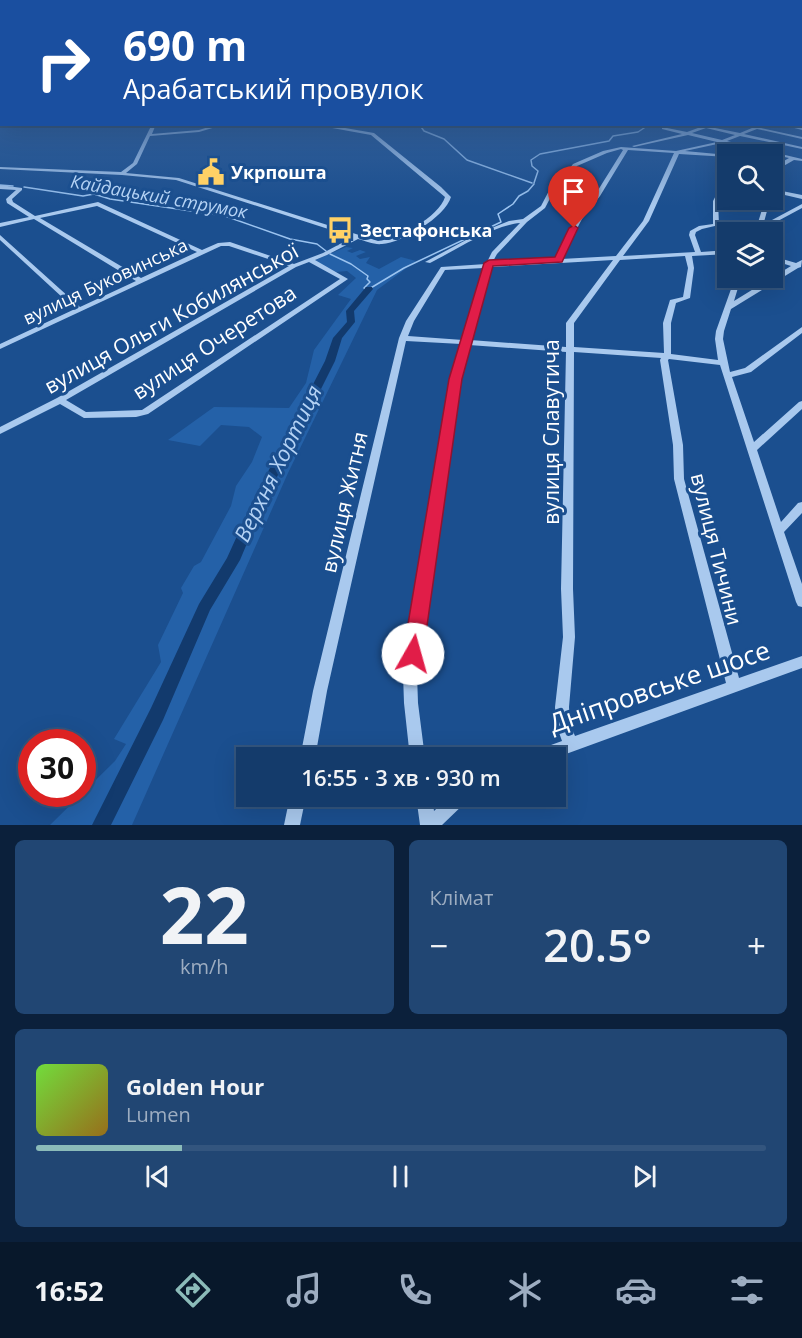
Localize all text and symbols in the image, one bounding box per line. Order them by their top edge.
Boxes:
text: 690 m [123,16,247,73]
icon: right [24,24,102,102]
text: Арабатський провулок [123,70,424,107]
map controls [717,144,783,288]
button: search [717,144,783,210]
public building icon: Укрпошта [196,157,226,187]
place label: Укрпошта [231,160,327,184]
pin [548,166,599,228]
water label: Кайдацький струмок [69,169,250,224]
icon: arrive [557,175,590,208]
bus stop icon: Зестафонська [325,215,355,245]
place label: Зестафонська [360,218,492,242]
button: layers [717,222,783,288]
street label: вулиця Буковинська [19,232,191,330]
street label: вулиця Ольги Кобилянської [39,236,304,400]
street label: вулиця Очеретова [127,279,301,405]
street label: вулиця Славутича [537,339,565,525]
water label: Верхня Хортиця [226,380,328,546]
street label: вулиця Житня [314,429,374,575]
street label: вулиця Тичини [685,470,749,628]
position arrow [381,622,445,686]
street label: Дніпровське шосе [544,631,774,741]
speed limit sign: 30 [18,729,96,807]
text: 16:55 · 3 хв · 930 m [301,762,501,792]
text: 22 [160,861,249,967]
text: Клімат [430,884,493,911]
text: 20.5° [543,914,652,975]
text: − [430,923,448,968]
text: + [747,923,766,968]
text: km/h [180,953,229,980]
text: Golden Hour [126,1071,264,1101]
text: Lumen [126,1101,191,1128]
icon: previous [141,1160,174,1193]
icon: pause [384,1160,417,1193]
icon: next [628,1160,661,1193]
icon: directions [172,1269,214,1311]
icon: music [283,1269,325,1311]
icon: phone [394,1269,436,1311]
icon: climate [504,1269,546,1311]
icon: car [615,1269,657,1311]
icon: filters [726,1269,768,1311]
text: 16:52 [34,1272,104,1309]

